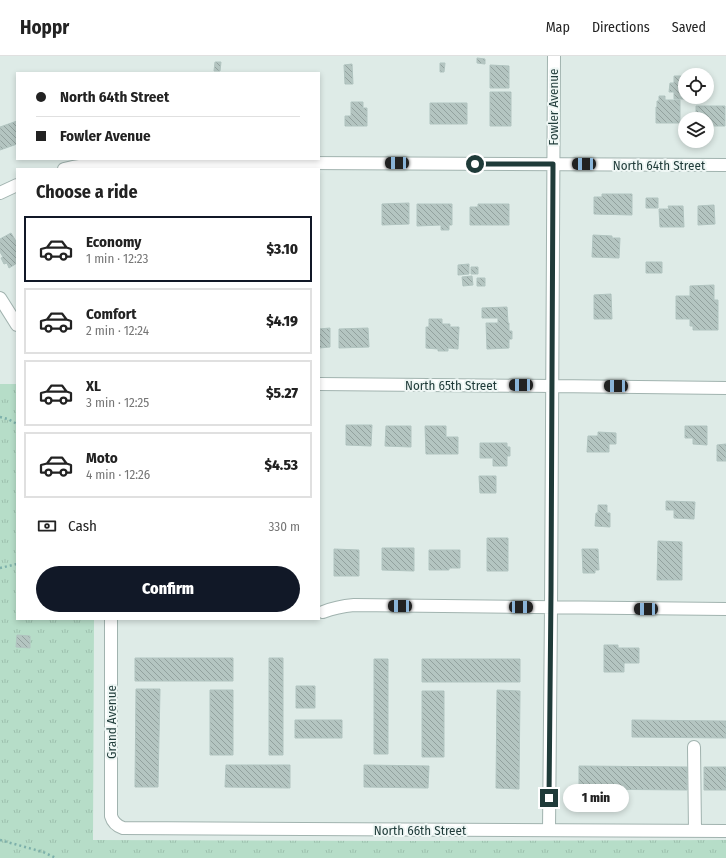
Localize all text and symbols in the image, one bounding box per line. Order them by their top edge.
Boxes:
text: Hoppr [20,16,69,39]
text: Map [546,19,570,36]
text: Directions [592,19,650,36]
text: Saved [672,19,706,36]
street label: Fowler Avenue [546,68,561,146]
map controls [678,68,714,148]
button: locate [678,68,714,104]
text: North 64th Street [60,88,169,106]
button: layers [678,112,714,148]
text: Fowler Avenue [60,127,151,145]
route start [466,155,484,173]
car [385,157,409,169]
car [572,158,596,170]
street label: North 64th Street [613,158,706,173]
text: Choose a ride [36,181,138,203]
icon: car [38,231,74,267]
text: Economy [86,233,141,251]
text: $3.10 [266,240,298,258]
text: 1 min · 12:23 [86,251,148,266]
icon: car [38,303,74,339]
text: Comfort [86,305,137,323]
text: $4.19 [266,312,298,330]
text: 2 min · 12:24 [86,323,149,338]
icon: car [38,375,74,411]
text: XL [86,377,101,395]
street label: North 65th Street [405,378,498,393]
car [509,379,533,391]
car [604,380,628,392]
text: $5.27 [266,384,298,402]
text: 3 min · 12:25 [86,395,149,410]
icon: car [38,447,74,483]
text: Moto [86,449,118,467]
text: $4.53 [264,456,298,474]
text: 4 min · 12:26 [86,467,150,482]
icon: cash [36,515,58,537]
text: Cash [68,517,97,535]
text: 330 m [268,519,300,534]
button: Confirm [36,566,300,612]
car [388,600,412,612]
car [509,601,533,613]
car [634,603,658,615]
street label: Grand Avenue [104,685,119,759]
callout: 1 min [563,784,629,812]
route end [540,789,558,807]
text: 1 min [582,790,610,805]
street label: North 66th Street [374,823,467,838]

